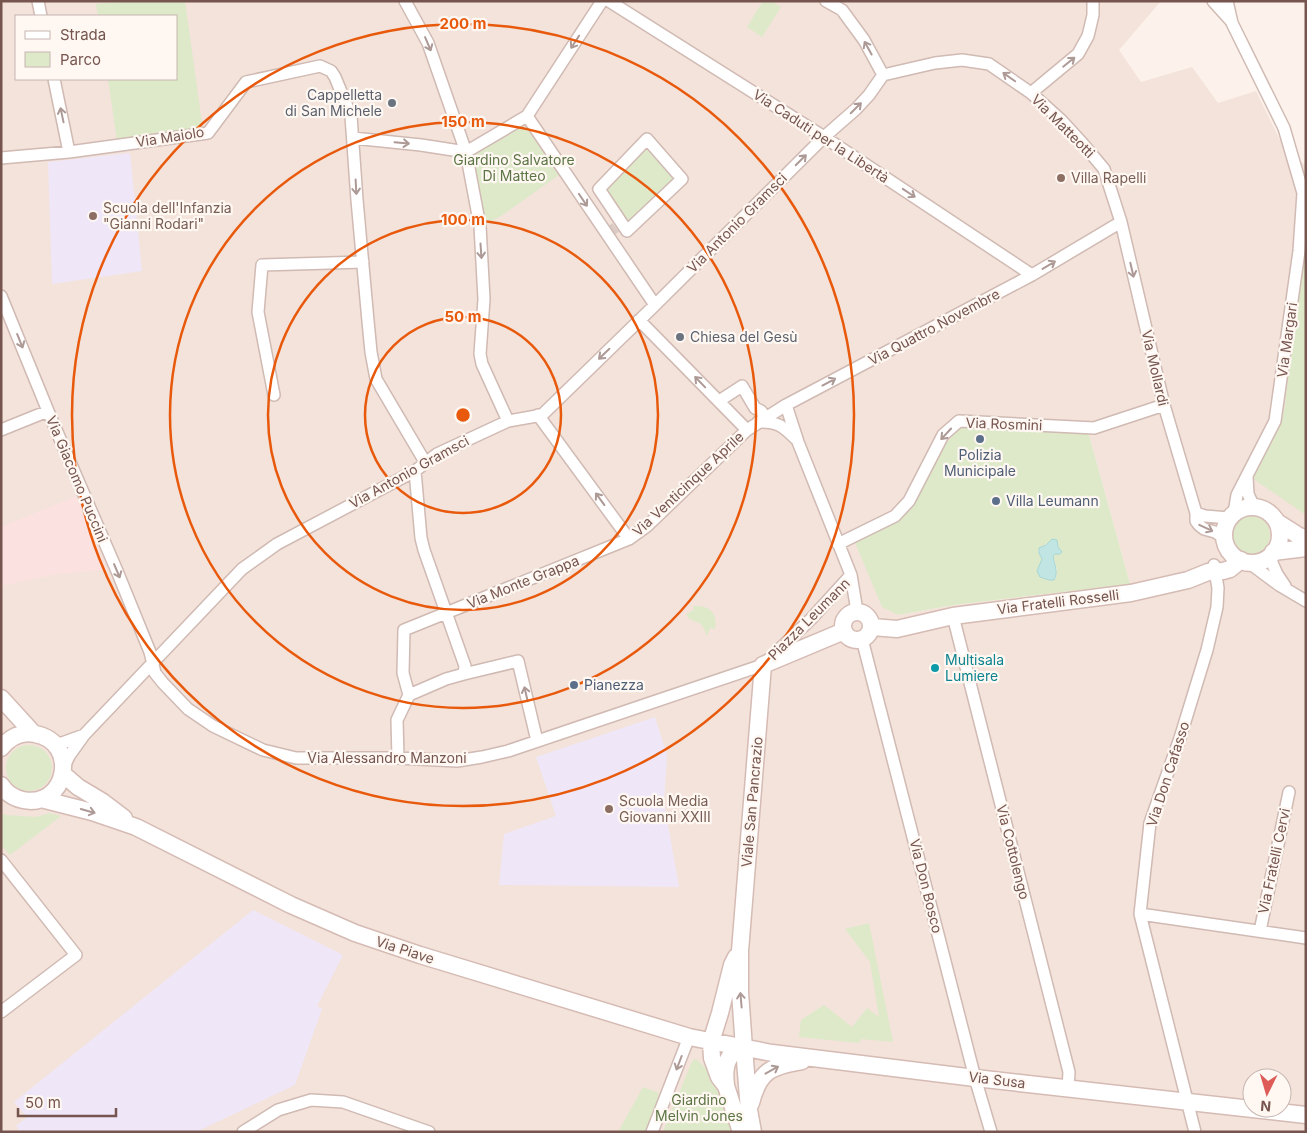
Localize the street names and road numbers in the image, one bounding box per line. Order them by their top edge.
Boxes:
street label: Via Caduti per la Libertà [750,85,893,186]
street label: Via Matteotti [1028,90,1099,161]
street label: Via Maiolo [135,123,205,150]
street label: Via Antonio Gramsci [683,169,790,276]
street label: Via Quattro Novembre [865,285,1002,368]
street label: Via Margari [1273,301,1300,379]
street label: Via Mollardi [1138,328,1172,408]
street label: Via Giacomo Puccini [43,413,112,545]
street label: Via Rosmini [965,414,1043,433]
street label: Via Venticinque Aprile [629,428,747,539]
street label: Via Antonio Gramsci [346,432,472,512]
street label: Via Monte Grappa [464,551,581,612]
street label: Piazza Leumann [764,574,853,663]
street label: Via Fratelli Rosselli [996,586,1120,617]
street label: Via Don Cafasso [1142,719,1193,829]
street label: Viale San Pancrazio [737,736,766,868]
street label: Via Alessandro Manzoni [307,749,467,766]
street label: Via Cottolengo [993,803,1034,901]
street label: Via Fratelli Cervi [1254,806,1293,915]
street label: Via Don Bosco [907,837,946,935]
street label: Via Piave [374,932,437,967]
street label: Via Susa [968,1068,1027,1091]

